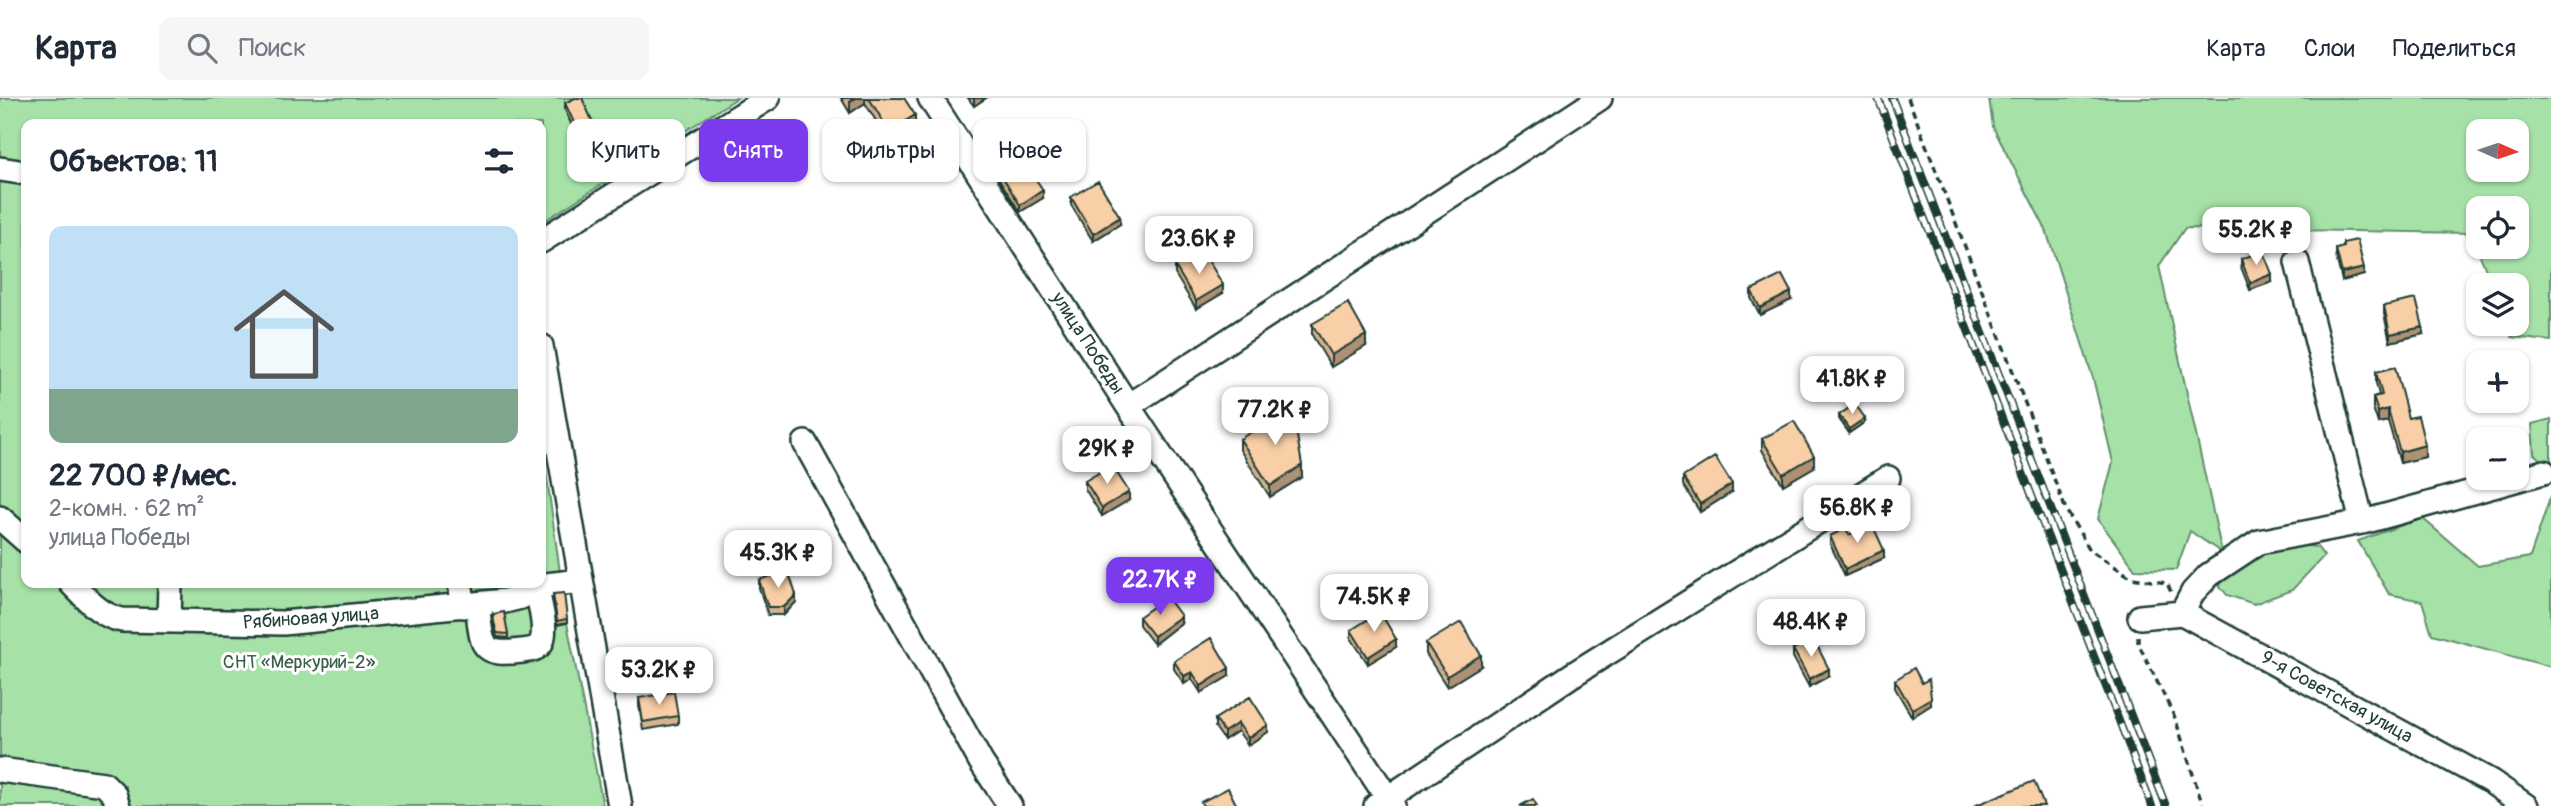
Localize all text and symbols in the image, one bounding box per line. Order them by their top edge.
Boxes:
search box [159,17,649,80]
text: Карта [35,28,117,69]
icon: search [183,29,221,67]
text: Поиск [239,32,307,64]
text: Карта [2206,34,2266,63]
text: Слои [2304,34,2355,63]
text: Поделиться [2393,34,2516,63]
chip: Купить [567,119,685,182]
chip: Снять [699,119,808,182]
chip: Фильтры [822,119,959,182]
chip: Новое [973,119,1086,182]
north arrow [2466,119,2529,182]
map controls [2466,119,2529,490]
icon: filters [480,142,518,180]
text: Объектов: 11 [49,143,218,180]
button: locate [2466,196,2529,259]
pin: 55.2K ₽ [2191,208,2321,267]
text: 55.2K ₽ [2218,215,2294,244]
pin: 23.6K ₽ [1134,216,1264,276]
text: 23.6K ₽ [1161,224,1237,253]
icon: home [221,271,347,397]
button: layers [2466,273,2529,336]
street label: улица Победы [1046,287,1130,399]
button: + [2466,350,2529,413]
pin: 41.8K ₽ [1787,356,1917,416]
text: 41.8K ₽ [1816,364,1888,393]
pin: 77.2K ₽ [1210,388,1340,447]
text: 77.2K ₽ [1238,395,1312,424]
pin: 29K ₽ [1058,426,1156,486]
button: − [2466,427,2529,490]
text: 29K ₽ [1078,434,1136,463]
text: 22 700 ₽/мес. [49,457,238,494]
pin: 56.8K ₽ [1792,486,1922,545]
text: 56.8K ₽ [1819,493,1895,522]
text: 2-комн. · 62 m² [49,494,204,523]
text: улица Победы [49,523,191,552]
pin: 45.3K ₽ [713,531,843,590]
text: 45.3K ₽ [740,538,816,567]
pin: 22.7K ₽ [1095,558,1225,617]
text: 22.7K ₽ [1122,565,1198,594]
pin: 74.5K ₽ [1309,574,1439,634]
text: 74.5K ₽ [1336,582,1412,611]
pin: 48.4K ₽ [1746,600,1876,659]
street label: Рябиновая улица [242,601,380,635]
text: 48.4K ₽ [1773,607,1849,636]
street label: 9-я Советская улица [2257,645,2417,749]
pin: 53.2K ₽ [594,648,724,707]
park label: СНТ «Меркурий-2» [223,650,376,674]
text: 53.2K ₽ [621,655,697,684]

